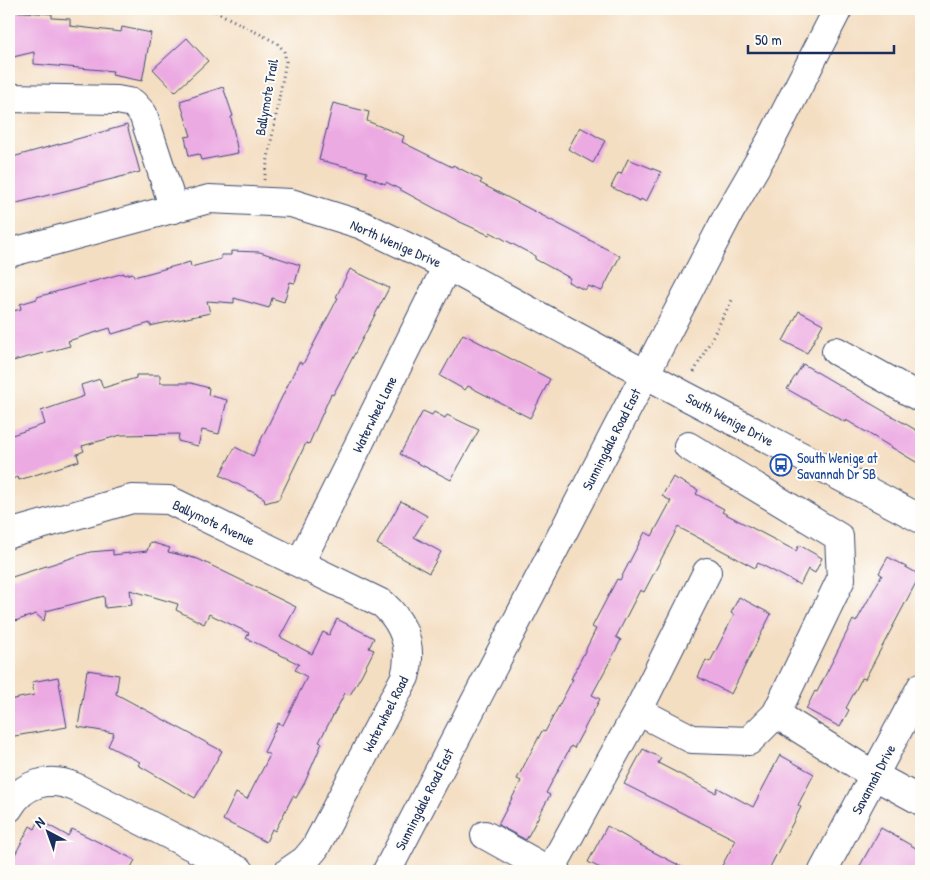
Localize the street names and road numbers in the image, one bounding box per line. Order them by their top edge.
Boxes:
street label: Ballymote Trail [250,57,283,137]
street label: North Wenige Drive [347,215,445,273]
street label: Waterwheel Lane [347,372,401,455]
street label: Sunningdale Road East [577,385,646,494]
street label: South Wenige Drive [682,388,777,451]
street label: Ballymote Avenue [169,495,259,550]
street label: Waterwheel Road [358,672,413,755]
street label: Savannah Drive [847,740,900,817]
street label: Sunningdale Road East [390,745,459,854]

